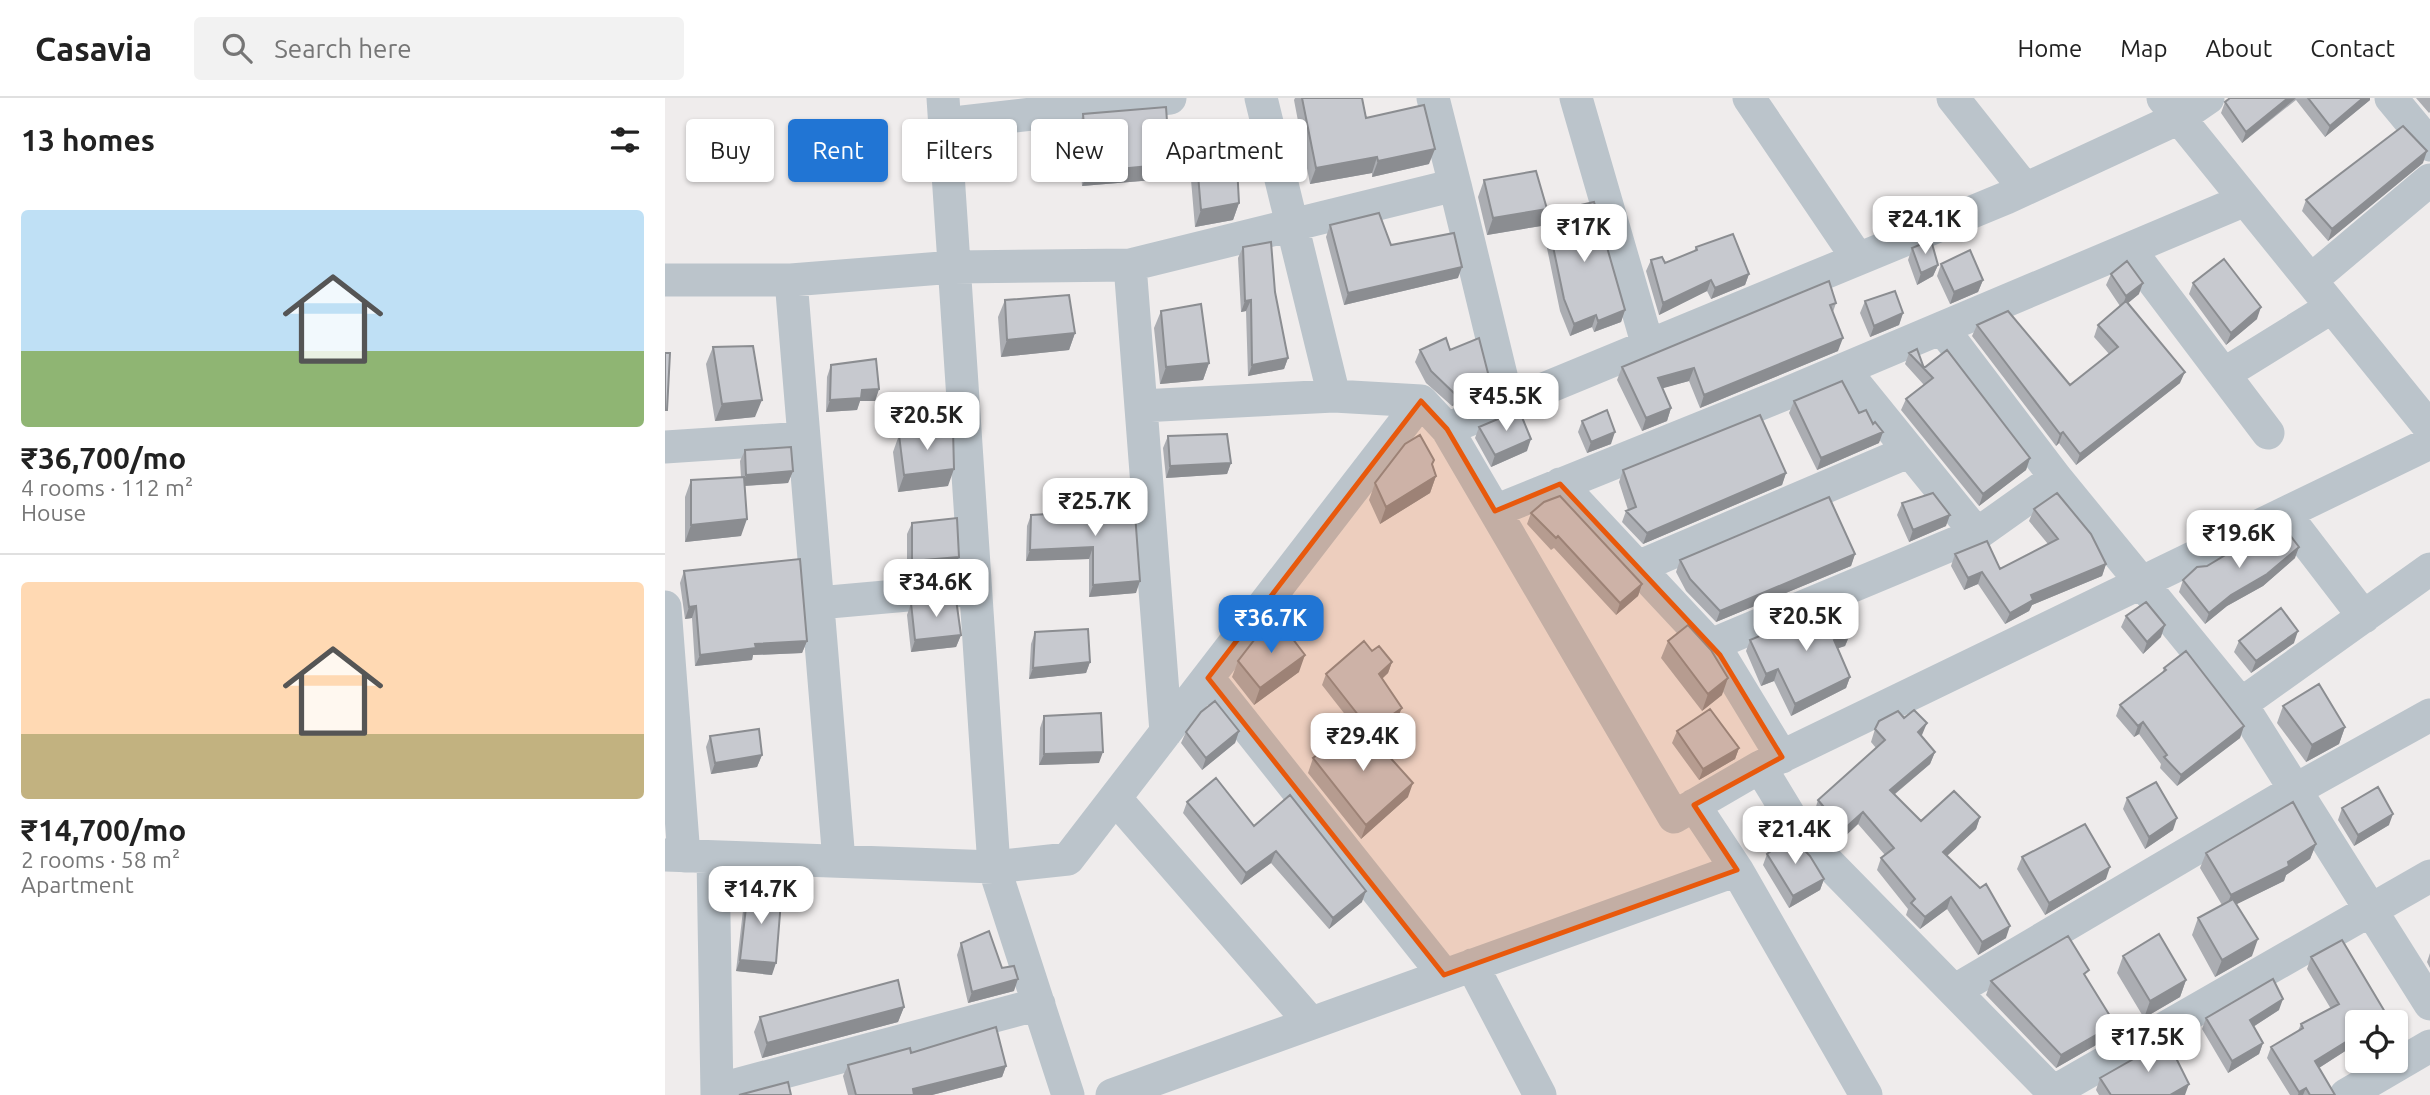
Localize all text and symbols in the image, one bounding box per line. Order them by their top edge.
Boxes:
search box [194,17,684,80]
icon: search [218,29,256,67]
text: Casavia [35,30,152,67]
text: Search here [274,34,412,63]
text: Home [2017,35,2082,62]
text: Map [2120,35,2167,62]
text: About [2205,35,2272,62]
text: Contact [2310,35,2395,62]
chip: Buy [686,119,774,182]
chip: Rent [788,119,888,182]
chip: Filters [902,119,1017,182]
chip: New [1031,119,1128,182]
chip: Apartment [1142,119,1307,182]
icon: filters [606,121,644,159]
text: 13 homes [21,123,155,157]
pin: ₹24.1K [1868,197,1982,256]
pin: ₹17K [1543,204,1625,264]
text: ₹24.1K [1889,206,1961,231]
text: ₹17K [1557,214,1611,239]
icon: home [270,256,396,382]
pin: ₹45.5K [1449,374,1563,433]
text: ₹45.5K [1470,383,1542,408]
pin: ₹20.5K [870,392,984,452]
text: ₹20.5K [891,402,963,427]
text: ₹36,700/mo [21,441,186,475]
text: 4 rooms · 112 m² [21,475,193,500]
pin: ₹25.7K [1038,478,1152,538]
text: ₹25.7K [1059,488,1131,513]
text: House [21,500,86,525]
pin: ₹19.6K [2182,510,2296,570]
text: ₹19.6K [2203,520,2275,545]
pin: ₹34.6K [879,560,993,619]
text: ₹34.6K [900,569,972,594]
pin: ₹20.5K [1749,594,1863,653]
pin: ₹36.7K [1214,596,1328,655]
text: ₹20.5K [1770,603,1842,628]
text: ₹36.7K [1235,605,1307,630]
icon: home [270,628,396,754]
pin: ₹29.4K [1306,714,1420,773]
text: ₹29.4K [1327,723,1399,748]
pin: ₹21.4K [1738,806,1852,866]
text: ₹14,700/mo [21,813,186,847]
text: ₹21.4K [1759,816,1831,841]
text: 2 rooms · 58 m² [21,847,180,872]
pin: ₹14.7K [704,866,818,926]
text: Apartment [21,872,134,897]
text: ₹14.7K [725,876,797,901]
map controls [2345,1010,2408,1073]
button: locate [2345,1010,2408,1073]
pin: ₹17.5K [2091,1014,2205,1074]
text: ₹17.5K [2112,1024,2184,1049]

